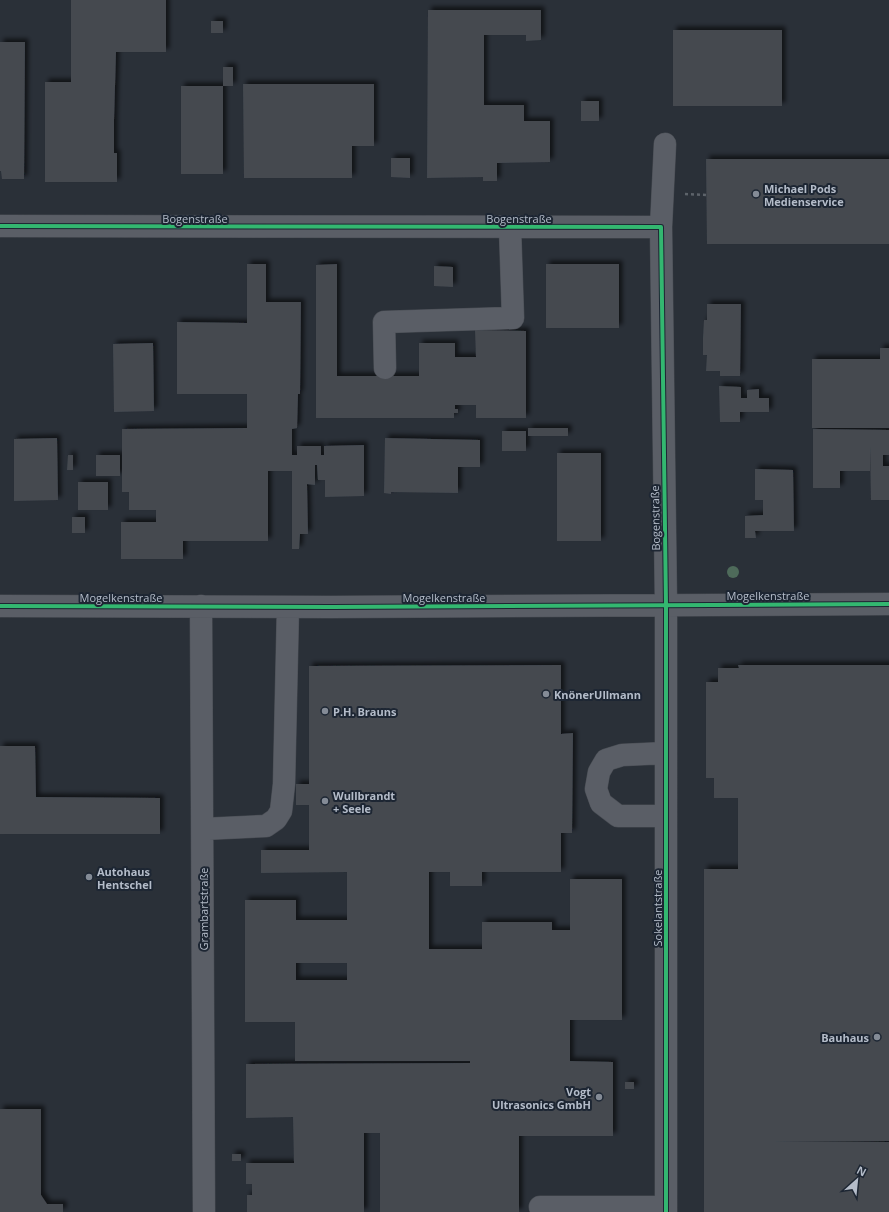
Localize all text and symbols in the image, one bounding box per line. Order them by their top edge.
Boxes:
place label: Michael Pods Medienservice [764,181,844,209]
marker: Michael Pods Medienservice [751,189,761,199]
street label: Bogenstraße [162,211,228,226]
street label: Bogenstraße [486,211,552,226]
street label: Bogenstraße [647,485,663,551]
street label: Mogelkenstraße [727,588,809,603]
street label: Mogelkenstraße [80,590,162,605]
street label: Mogelkenstraße [403,590,485,605]
place label: KnönerUllmann [554,687,641,702]
marker: KnönerUllmann [541,689,551,699]
place label: P.H. Brauns [333,704,397,719]
marker: P.H. Brauns [320,706,330,716]
place label: Wullbrandt + Seele [333,788,395,816]
marker: Wullbrandt + Seele [320,796,330,806]
place label: Autohaus Hentschel [97,864,152,892]
street label: Grambartstraße [196,868,211,950]
street label: Sokelantstraße [650,870,665,946]
marker: Autohaus Hentschel [84,872,94,882]
place label: Bauhaus [821,1030,870,1045]
marker: Bauhaus [872,1032,882,1042]
place label: Vogt Ultrasonics GmbH [492,1084,591,1112]
marker: Vogt Ultrasonics GmbH [594,1092,604,1102]
north arrow [837,1160,877,1200]
text: N [854,1162,869,1179]

